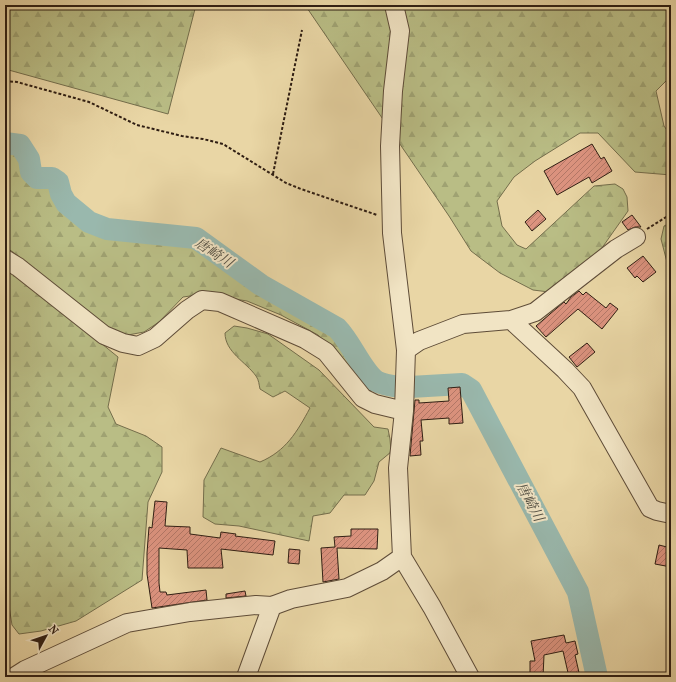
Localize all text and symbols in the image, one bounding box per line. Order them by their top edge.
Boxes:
water label: 唐崎川 [192,234,238,273]
water label: 唐崎川 [513,479,548,526]
north arrow [26,616,66,656]
text: N [46,623,61,638]

